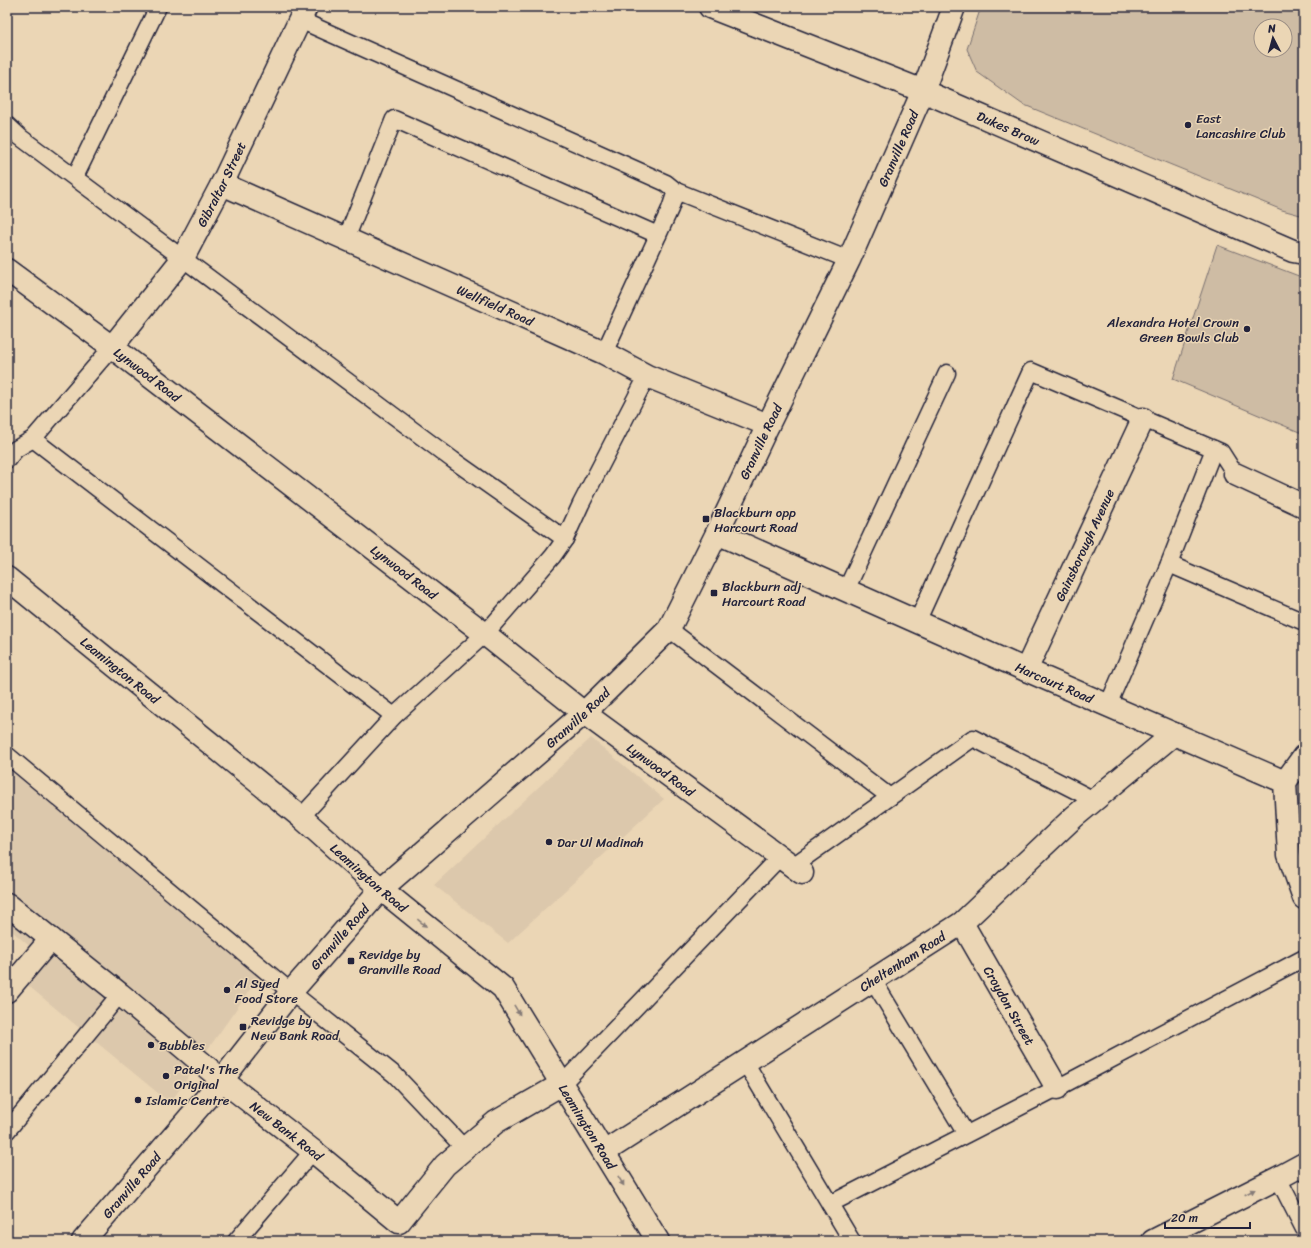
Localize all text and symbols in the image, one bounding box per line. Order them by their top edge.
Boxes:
north arrow [1253,18,1293,58]
text: N [1266,19,1277,39]
street label: Granville Road [871,105,926,191]
street label: Dukes Brow [973,105,1044,153]
place label: East Lancashire Club [1196,107,1286,145]
marker: East Lancashire Club [1183,120,1193,130]
street label: Gibraltar Street [190,137,253,231]
street label: Wellfield Road [453,278,539,333]
place label: Alexandra Hotel Crown Green Bowls Club [1106,311,1239,349]
marker: Alexandra Hotel Crown Green Bowls Club [1242,324,1252,334]
street label: Lynwood Road [108,341,187,409]
street label: Granville Road [733,399,789,484]
street label: Gainsborough Avenue [1049,485,1121,605]
place label: Blackburn opp Harcourt Road [714,501,799,539]
marker: Blackburn opp Harcourt Road [701,514,711,524]
street label: Lynwood Road [365,539,444,606]
place label: Blackburn adj Harcourt Road [722,575,807,613]
marker: Blackburn adj Harcourt Road [709,588,719,598]
street label: Leamington Road [75,631,166,711]
street label: Harcourt Road [1011,656,1098,710]
street label: Granville Road [540,681,617,754]
street label: Lynwood Road [622,737,701,804]
place label: Dar Ul Madinah [557,831,644,854]
street label: Leamington Road [325,837,414,919]
marker: Dar Ul Madinah [544,837,554,847]
street label: Granville Road [304,898,376,975]
one-way arrow [417,918,428,927]
street label: Cheltenham Road [855,925,951,998]
place label: Revidge by Granville Road [359,943,442,981]
marker: Revidge by Granville Road [346,956,356,966]
street label: Croydon Street [977,961,1041,1050]
place label: Al Syed Food Store [234,972,298,1010]
marker: Al Syed Food Store [222,985,232,995]
one-way arrow [513,1005,521,1015]
place label: Revidge by New Bank Road [251,1009,340,1047]
marker: Revidge by New Bank Road [238,1022,248,1032]
place label: Bubbles [159,1034,206,1057]
marker: Bubbles [146,1040,156,1050]
place label: Patel's The Original [174,1058,239,1096]
marker: Patel's The Original [161,1071,171,1081]
street label: Leamington Road [552,1079,623,1175]
place label: Islamic Centre [145,1089,230,1112]
marker: Islamic Centre [133,1095,143,1105]
street label: New Bank Road [245,1095,329,1168]
street label: Granville Road [96,1146,168,1224]
one-way arrow [618,1175,625,1187]
one-way arrow [1245,1189,1256,1195]
scale bar [1165,1204,1250,1230]
text: 20 m [1171,1207,1198,1229]

